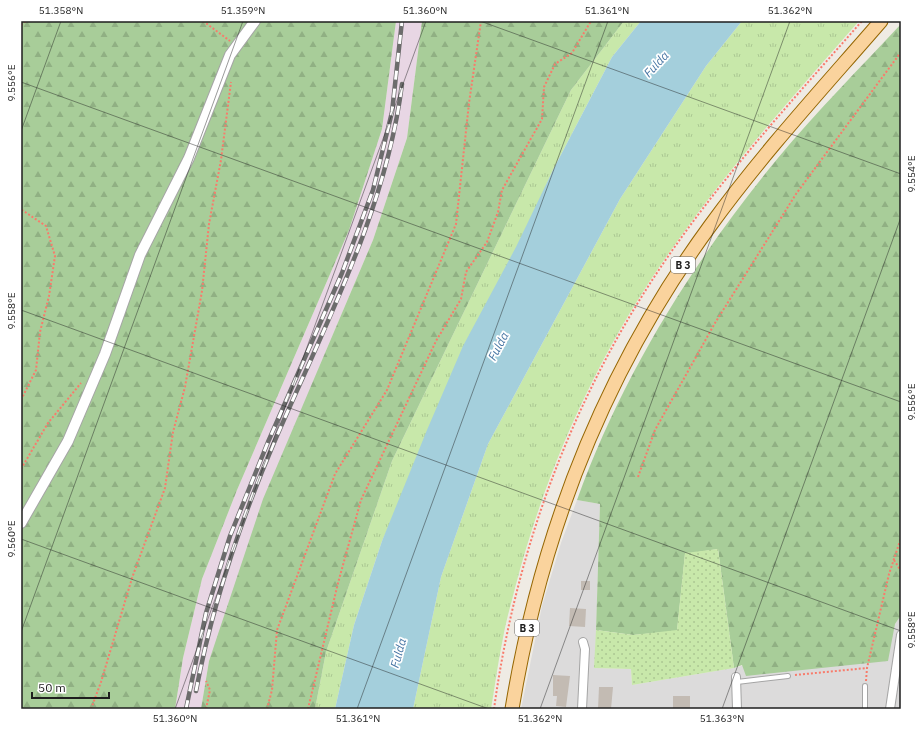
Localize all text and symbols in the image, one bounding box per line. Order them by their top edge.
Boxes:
text: 51.358°N [39,4,83,17]
text: 51.359°N [221,4,265,17]
text: 51.360°N [403,4,447,17]
text: 51.361°N [585,4,629,17]
text: 51.362°N [768,4,812,17]
water label: Fulda [640,48,672,80]
text: 9.556°E [5,64,18,102]
text: 9.554°E [905,155,918,193]
road number: B 3 [671,257,695,273]
text: 9.558°E [5,292,18,330]
water label: Fulda [484,329,512,363]
text: 9.556°E [905,383,918,421]
text: 9.560°E [5,520,18,558]
text: 9.558°E [905,611,918,649]
road number: B 3 [515,620,539,636]
water label: Fulda [387,636,409,670]
scale bar [32,674,109,700]
text: 50 m [38,680,66,695]
text: 51.360°N [153,712,197,725]
text: 51.361°N [336,712,380,725]
text: 51.362°N [518,712,562,725]
text: 51.363°N [700,712,744,725]

